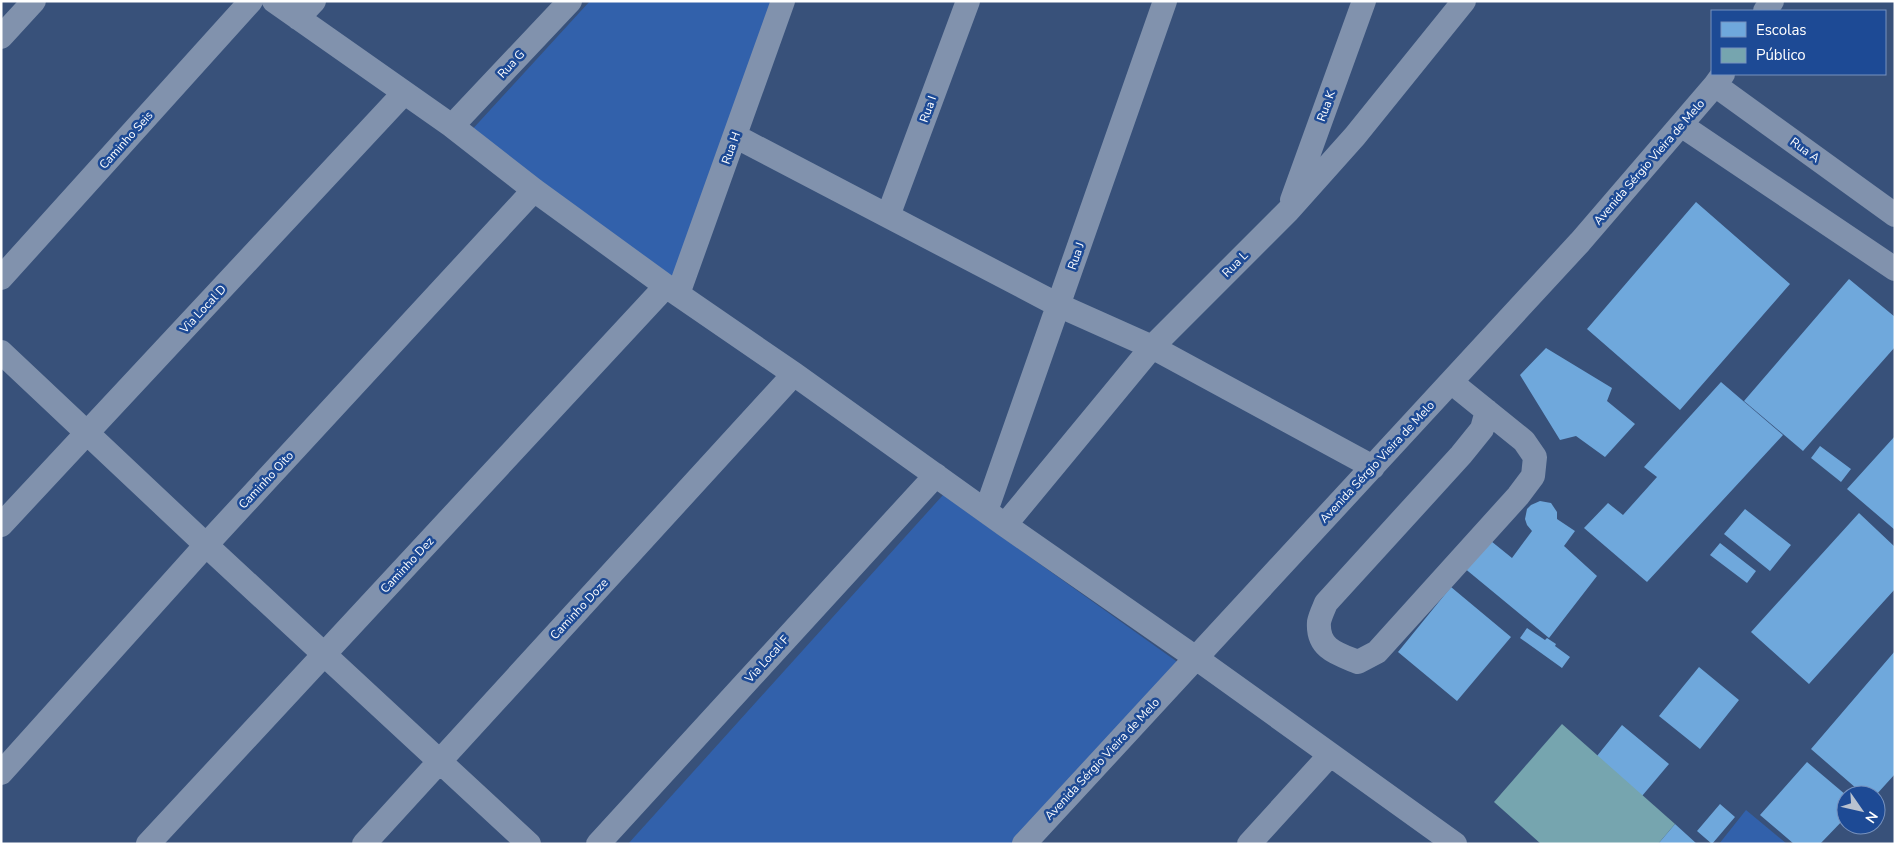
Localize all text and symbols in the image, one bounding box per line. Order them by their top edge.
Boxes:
legend [1711,10,1886,75]
text: Escolas [1756,20,1807,40]
text: Público [1756,45,1806,65]
street label: Rua G [494,47,528,81]
street label: Rua K [1313,88,1339,124]
street label: Rua I [916,93,940,125]
street label: Avenida Sérgio Vieira de Melo [1590,95,1708,228]
street label: Caminho Seis [96,107,157,172]
street label: Rua H [718,130,744,166]
street label: Rua A [1787,134,1823,166]
street label: Rua J [1064,240,1088,272]
street label: Rua L [1218,247,1252,281]
street label: Via Local D [176,281,230,338]
street label: Avenida Sérgio Vieira de Melo [1316,397,1438,527]
street label: Caminho Oito [235,447,297,512]
street label: Caminho Dez [377,533,438,597]
street label: Caminho Doze [547,575,611,643]
street label: Via Local F [741,632,793,687]
street label: Avenida Sérgio Vieira de Melo [1041,694,1163,824]
north arrow [1836,785,1886,835]
text: N [1861,807,1882,827]

